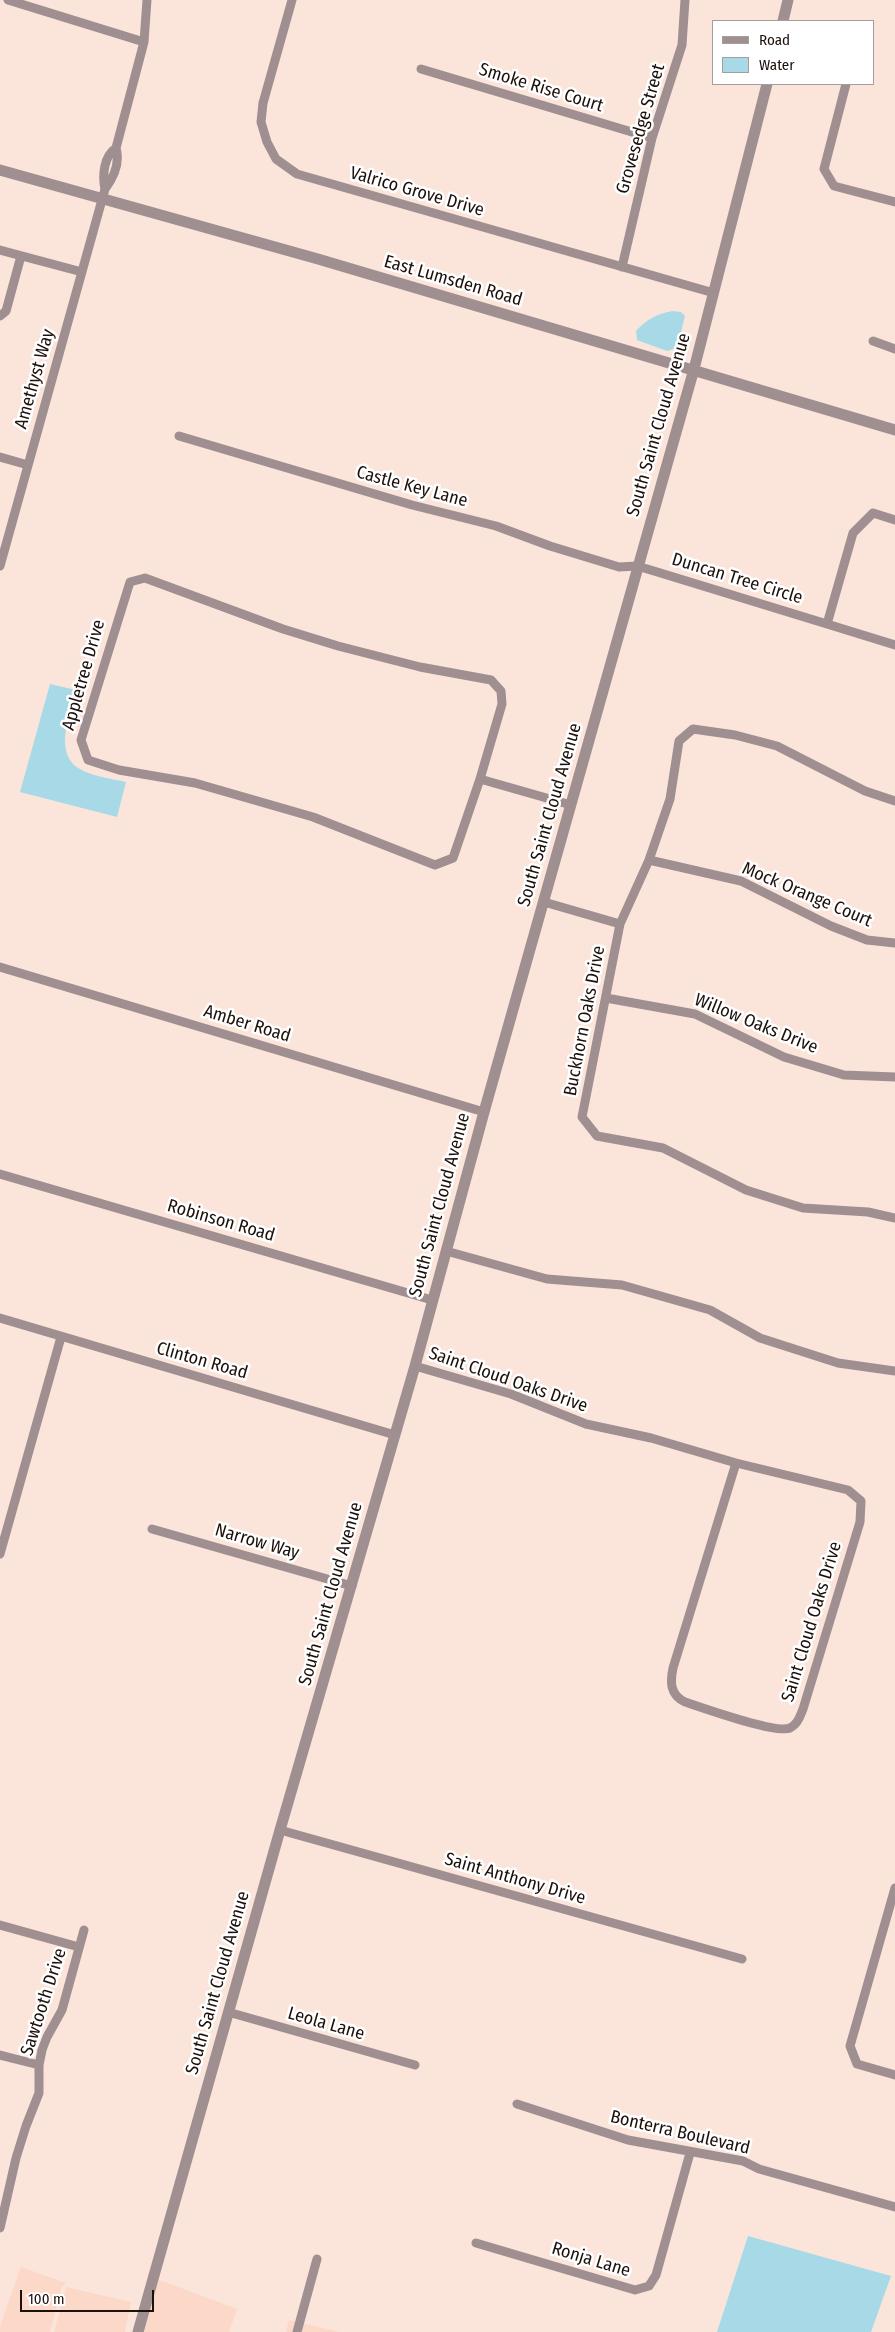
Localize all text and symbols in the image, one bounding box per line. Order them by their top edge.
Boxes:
legend [712,20,875,85]
text: Road [759,31,790,49]
text: Water [759,56,794,74]
street label: Smoke Rise Court [476,59,606,117]
street label: Grovesedge Street [612,62,670,196]
street label: Valrico Grove Drive [348,163,486,221]
street label: East Lumsden Road [381,251,525,311]
street label: Amethyst Way [10,327,60,431]
street label: South Saint Cloud Avenue [622,331,696,519]
street label: Castle Key Lane [354,462,470,512]
street label: Duncan Tree Circle [669,549,805,609]
street label: Appletree Drive [58,617,110,733]
street label: South Saint Cloud Avenue [513,721,587,909]
street label: Mock Orange Court [739,858,875,932]
street label: Buckhorn Oaks Drive [560,944,610,1098]
street label: Willow Oaks Drive [691,989,821,1059]
street label: Amber Road [201,1001,293,1047]
street label: South Saint Cloud Avenue [405,1111,475,1299]
street label: Robinson Road [165,1195,277,1247]
street label: Clinton Road [154,1338,250,1384]
street label: Saint Cloud Oaks Drive [426,1343,590,1417]
street label: South Saint Cloud Avenue [294,1500,368,1688]
street label: Narrow Way [212,1520,302,1564]
street label: Saint Cloud Oaks Drive [777,1539,847,1705]
street label: Saint Anthony Drive [442,1849,588,1909]
street label: South Saint Cloud Avenue [181,1889,255,2077]
street label: Sawtooth Drive [16,1946,72,2058]
street label: Leola Lane [285,2003,367,2045]
street label: Bonterra Boulevard [608,2106,752,2160]
street label: Ronja Lane [549,2238,633,2282]
scale bar [22,2280,156,2312]
text: 100 m [28,2290,65,2308]

